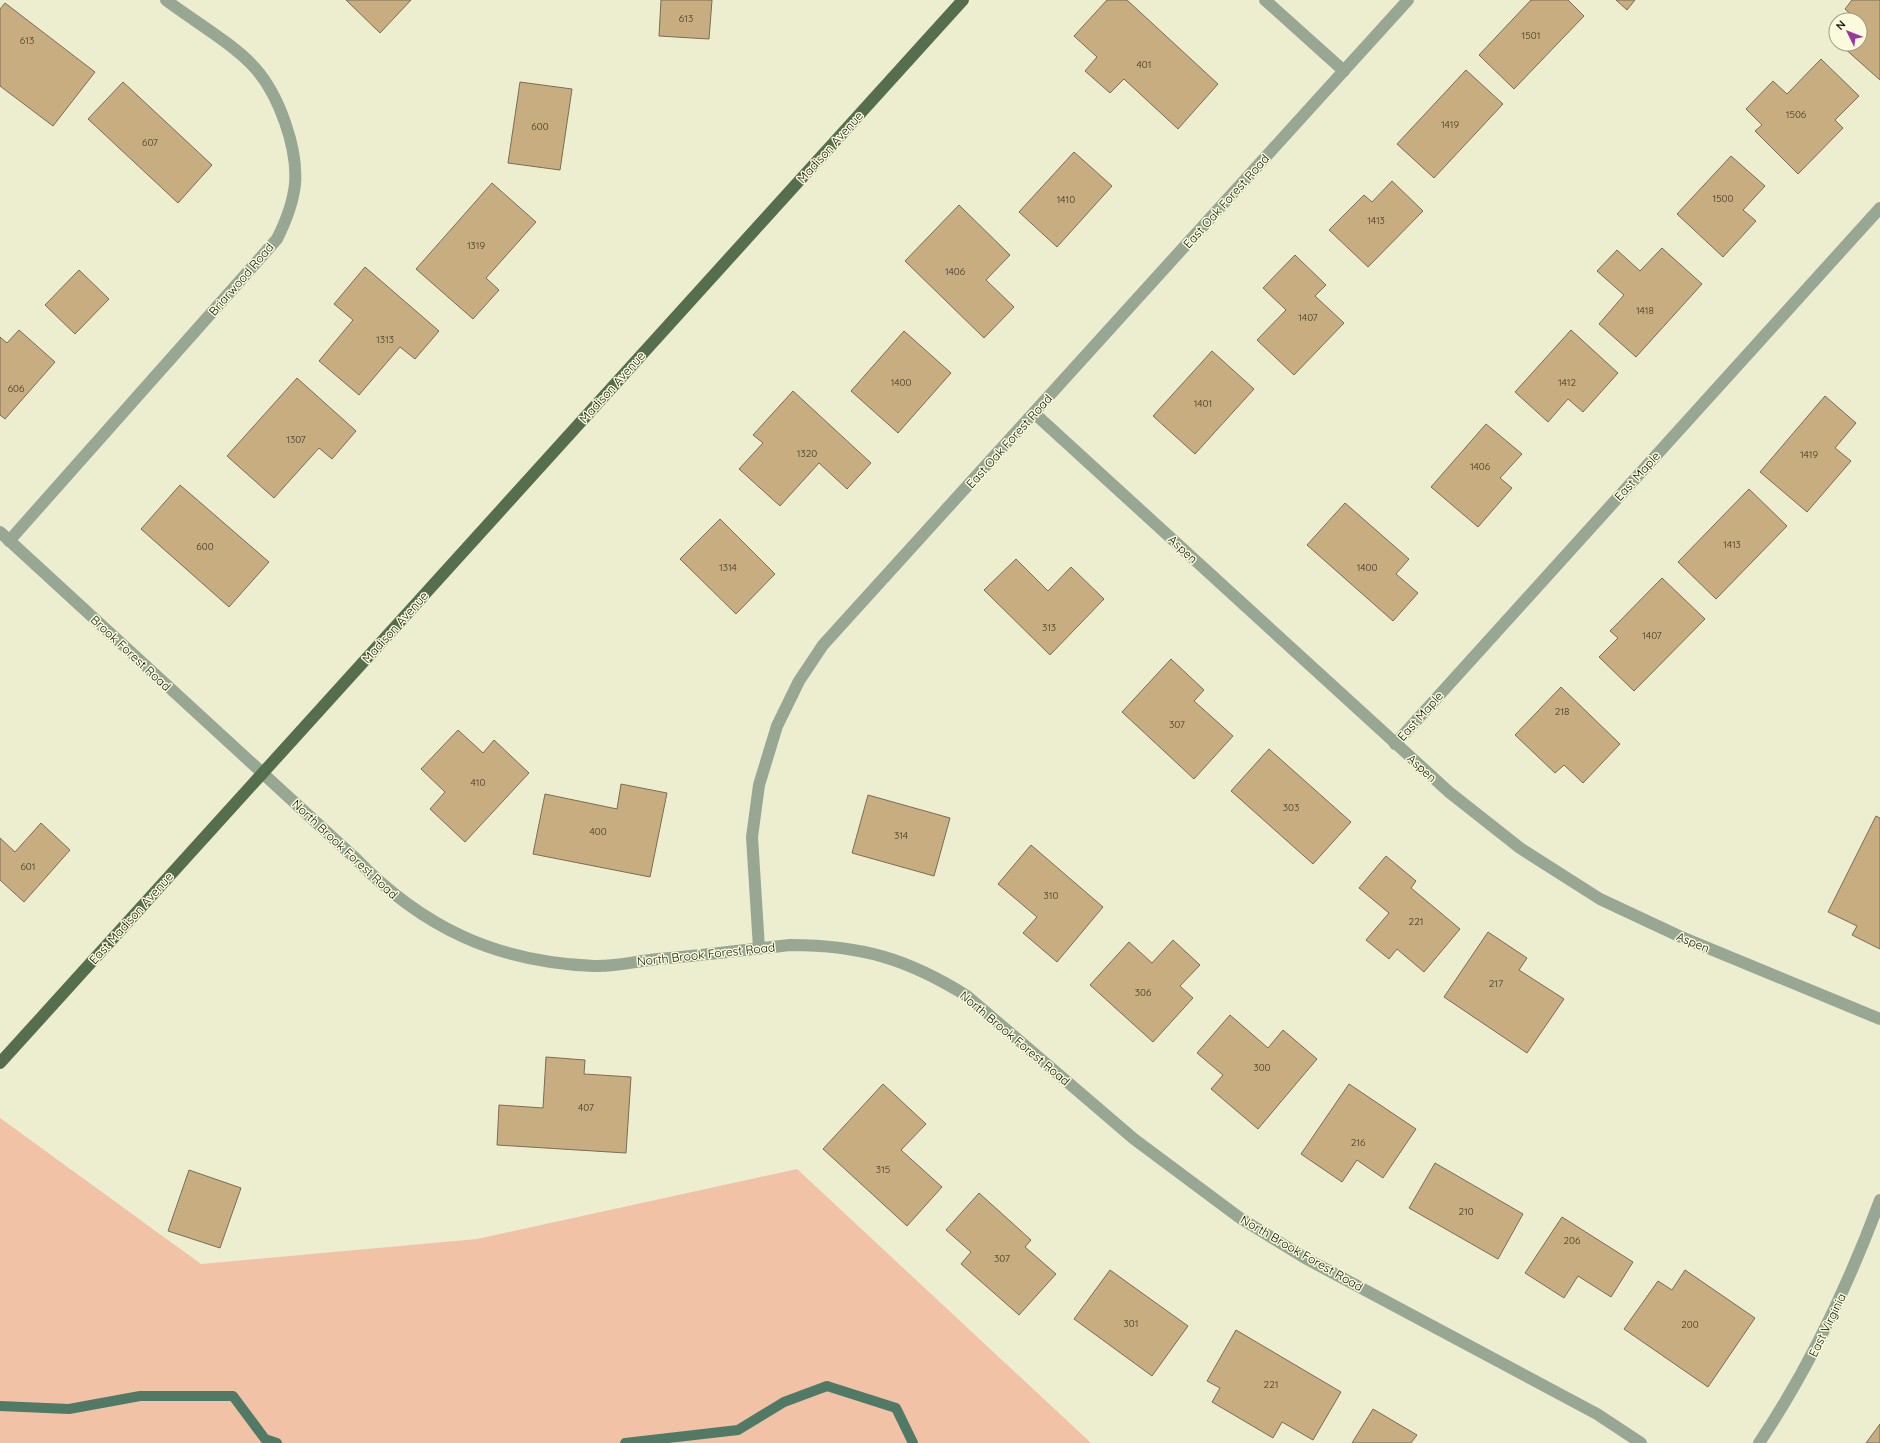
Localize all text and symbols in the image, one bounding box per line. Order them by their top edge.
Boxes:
house number: 613 [679,12,693,25]
north arrow [1828,12,1868,52]
text: N [1833,17,1849,33]
house number: 1501 [1522,29,1540,42]
house number: 613 [20,34,34,47]
house number: 401 [1137,58,1151,71]
street label: Madison Avenue [794,108,866,186]
house number: 1506 [1786,108,1807,121]
house number: 1419 [1441,118,1459,131]
house number: 600 [531,120,549,133]
house number: 607 [142,136,158,149]
street label: East Oak Forest Road [1180,151,1272,251]
house number: 1500 [1712,192,1734,205]
house number: 1410 [1057,193,1075,206]
house number: 1413 [1367,214,1385,227]
house number: 1319 [467,239,486,252]
street label: Briarwood Road [205,240,277,318]
house number: 1406 [945,265,966,278]
house number: 1418 [1636,304,1654,317]
house number: 1407 [1298,311,1318,324]
house number: 1313 [376,333,394,346]
street label: Madison Avenue [576,348,648,426]
house number: 1400 [891,376,911,389]
house number: 1412 [1558,376,1576,389]
house number: 606 [8,382,25,395]
street label: East Oak Forest Road [963,391,1055,491]
house number: 1401 [1194,397,1212,410]
house number: 1307 [286,433,306,446]
house number: 1320 [797,447,817,460]
street label: East Maple [1611,448,1663,504]
house number: 1419 [1800,448,1818,461]
house number: 1406 [1470,460,1491,473]
street label: Aspen [1165,532,1201,566]
house number: 1413 [1723,538,1741,551]
house number: 600 [196,540,214,553]
house number: 1314 [719,561,737,574]
house number: 1400 [1357,561,1377,574]
street label: Madison Avenue [359,588,431,666]
street label: Brook Forest Road [88,612,174,694]
house number: 313 [1042,621,1056,634]
house number: 1407 [1642,629,1662,642]
street label: East Maple [1394,688,1446,744]
house number: 218 [1555,705,1569,718]
house number: 307 [1169,718,1185,731]
street label: Aspen [1404,751,1440,785]
house number: 410 [471,776,485,789]
street label: North Brook Forest Road [289,796,401,902]
house number: 303 [1283,801,1299,814]
house number: 400 [589,825,607,838]
house number: 314 [894,829,908,842]
house number: 601 [20,860,36,873]
street label: East Madison Avenue [86,869,176,967]
house number: 310 [1044,889,1058,902]
house number: 221 [1409,915,1423,928]
street label: Aspen [1674,928,1712,956]
street label: North Brook Forest Road [636,939,776,969]
house number: 217 [1489,977,1503,990]
house number: 306 [1135,986,1152,999]
street label: North Brook Forest Road [957,988,1073,1088]
house number: 300 [1253,1061,1271,1074]
house number: 407 [578,1101,594,1114]
house number: 216 [1351,1136,1366,1149]
house number: 315 [876,1163,890,1176]
house number: 210 [1458,1205,1474,1218]
street label: North Brook Forest Road [1238,1212,1366,1294]
house number: 206 [1564,1234,1581,1247]
house number: 307 [994,1252,1010,1265]
street label: East Virginia [1805,1291,1849,1359]
house number: 301 [1124,1317,1138,1330]
house number: 200 [1681,1318,1699,1331]
house number: 221 [1264,1378,1278,1391]

